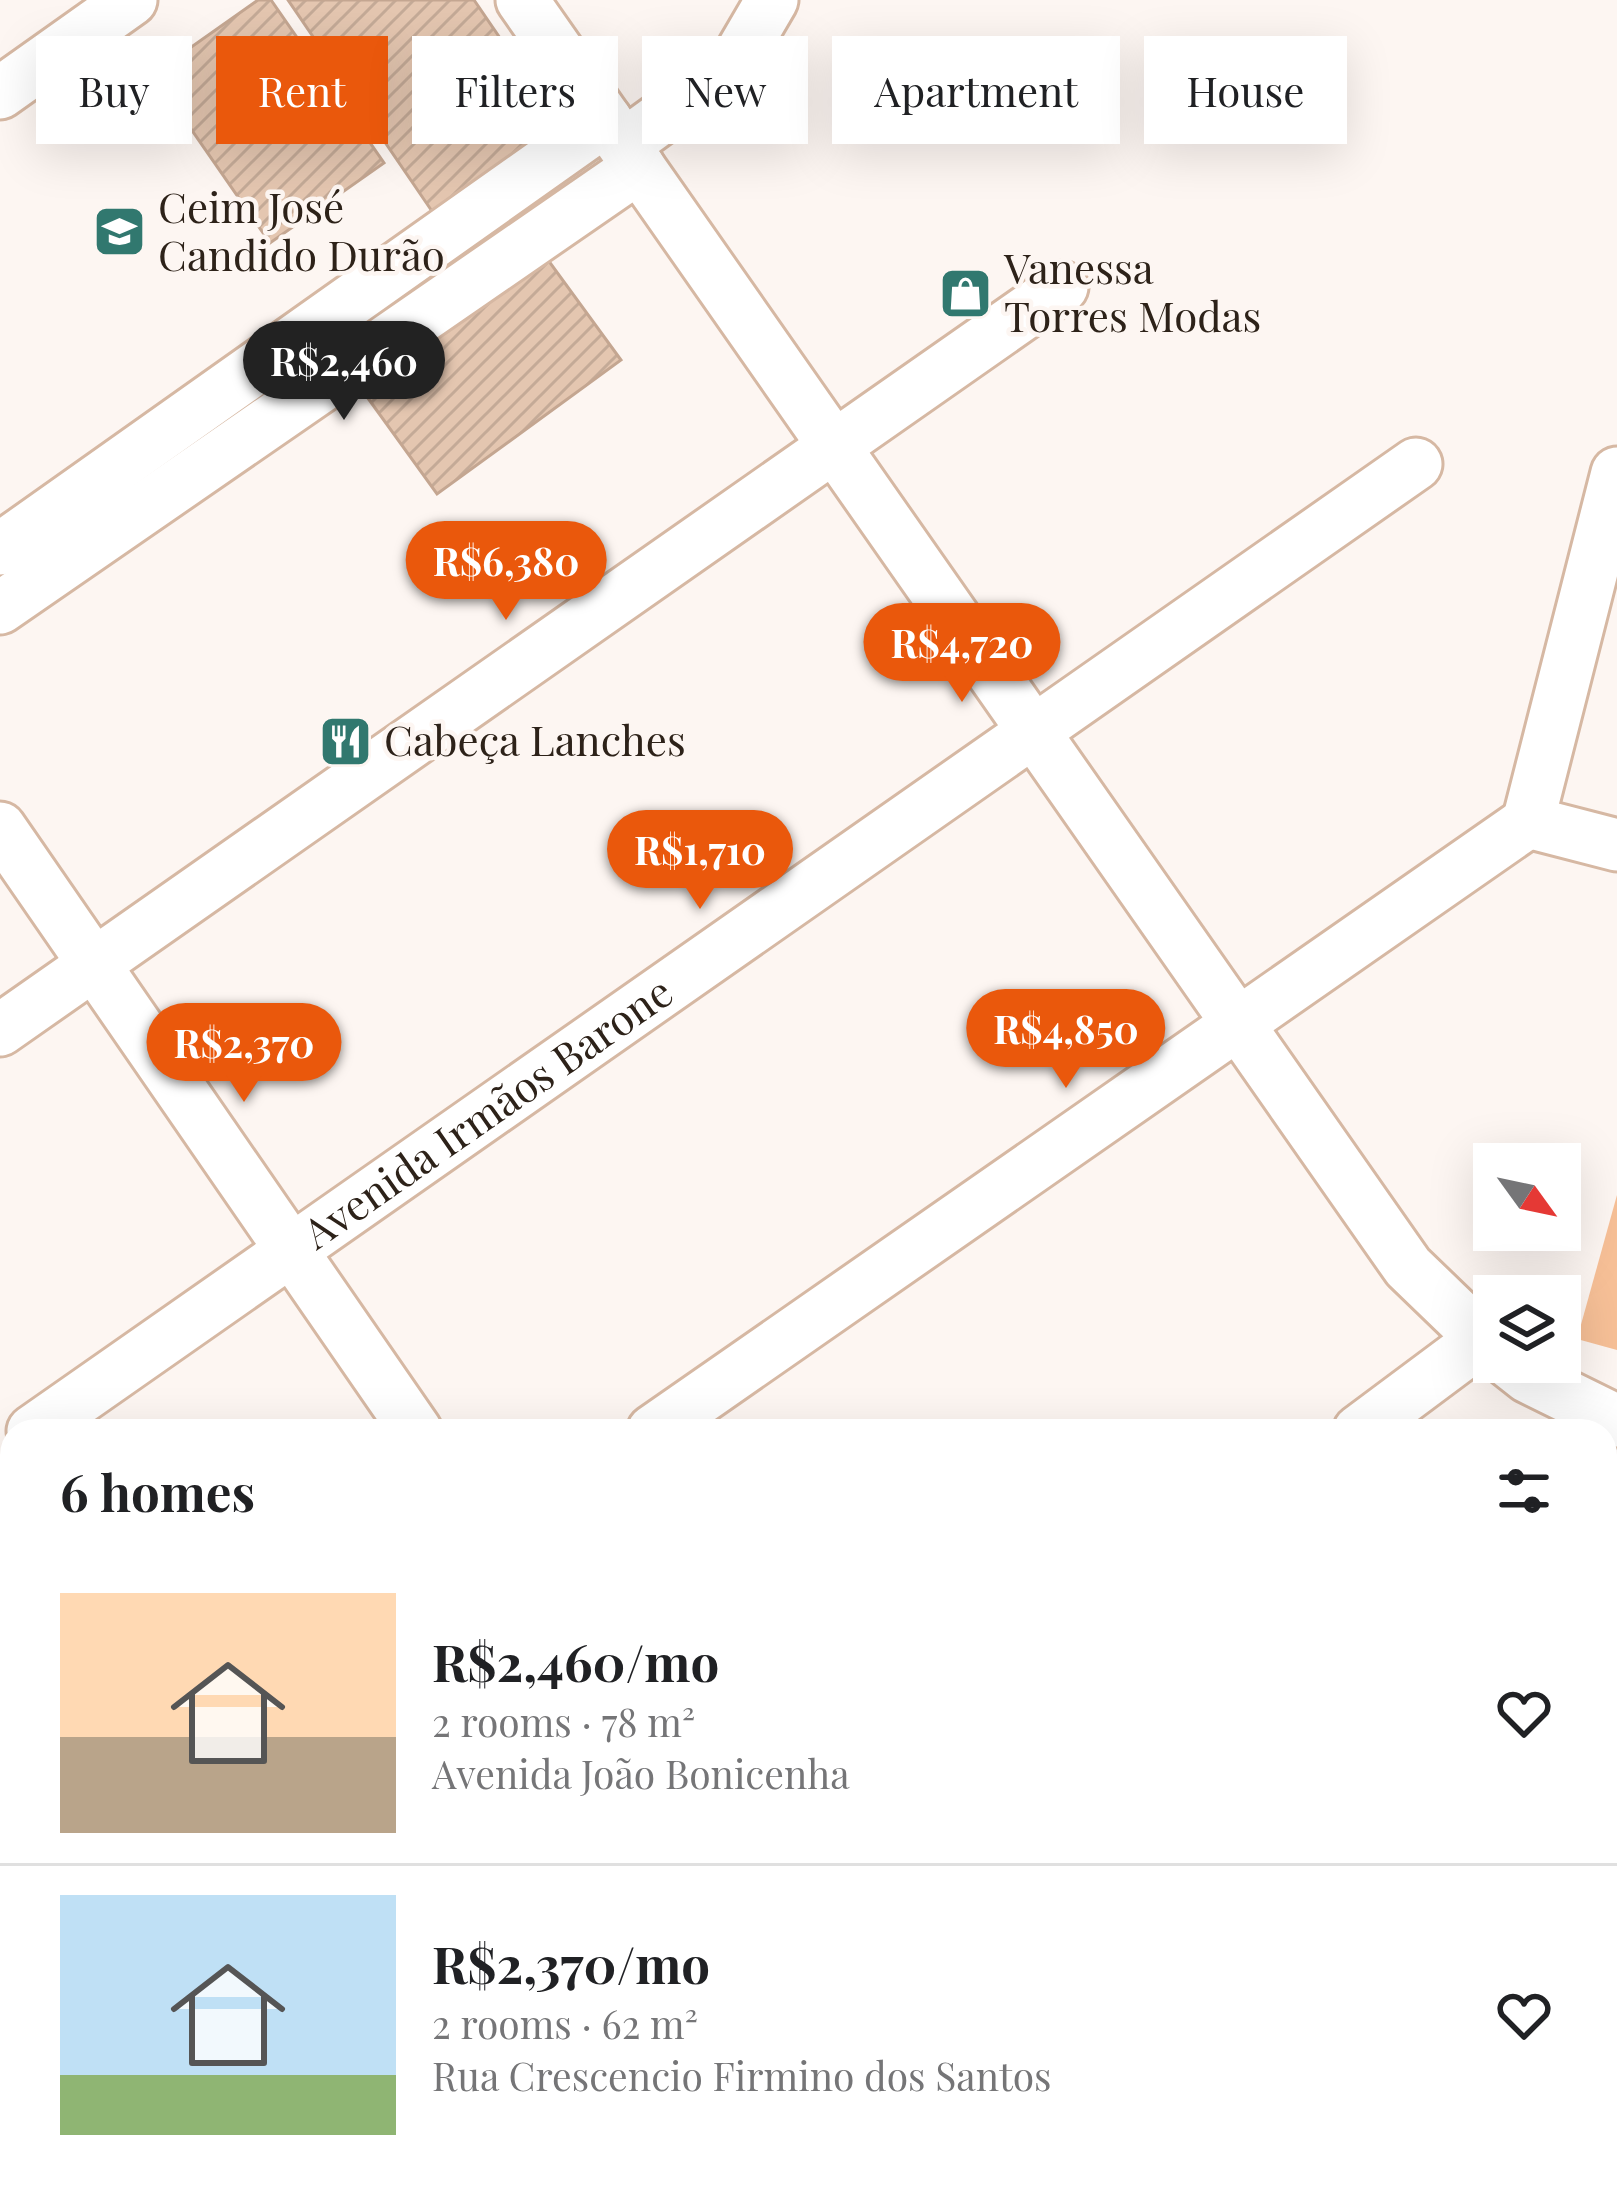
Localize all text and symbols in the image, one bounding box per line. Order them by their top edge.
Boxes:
chip: Buy [36,36,192,144]
chip: Rent [216,36,388,144]
chip: Filters [412,36,618,144]
chip: New [642,36,808,144]
chip: Apartment [832,36,1120,144]
chip: House [1144,36,1347,144]
place label: Ceim José Candido Durão [158,178,445,282]
school or university icon: Ceim José Candido Durão [91,204,147,260]
place label: Vanessa Torres Modas [1003,239,1261,343]
shop icon: Vanessa Torres Modas [937,265,993,321]
pin: R$2,460 [233,321,455,423]
text: R$2,460 [270,334,418,386]
pin: R$6,380 [395,521,617,623]
text: R$6,380 [433,534,579,586]
pin: R$4,720 [851,603,1073,705]
text: R$4,720 [890,616,1034,668]
place label: Cabeça Lanches [384,711,686,767]
restaurant icon: Cabeça Lanches [317,713,373,769]
pin: R$1,710 [589,810,811,912]
text: R$1,710 [634,823,766,875]
street label: Avenida Irmãos Barone [290,963,682,1260]
pin: R$4,850 [955,989,1177,1091]
text: R$4,850 [993,1002,1139,1054]
pin: R$2,370 [133,1003,355,1105]
text: R$2,370 [173,1016,315,1068]
north arrow [1473,1143,1581,1251]
map controls [1473,1143,1581,1383]
button: layers [1473,1275,1581,1383]
text: 6 homes [60,1457,255,1525]
icon: filters [1491,1458,1557,1524]
text: R$2,460/mo [432,1627,719,1695]
icon: home [156,1641,300,1785]
icon: heart [1491,1680,1557,1746]
text: 2 rooms · 78 m² [432,1695,695,1747]
text: Avenida João Bonicenha [432,1747,850,1799]
text: R$2,370/mo [432,1929,710,1997]
icon: home [156,1943,300,2087]
icon: heart [1491,1982,1557,2048]
text: 2 rooms · 62 m² [432,1997,698,2049]
text: Rua Crescencio Firmino dos Santos [432,2049,1052,2101]

